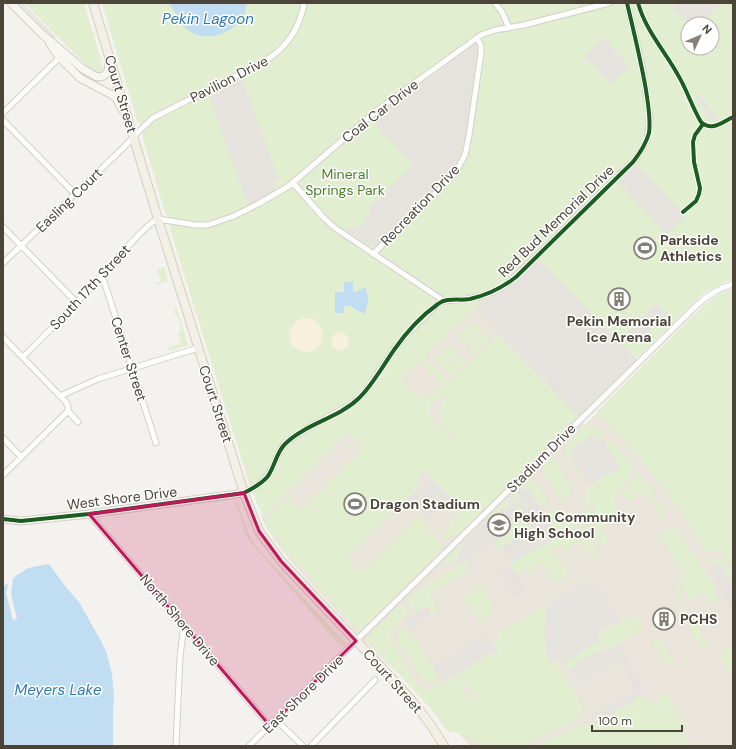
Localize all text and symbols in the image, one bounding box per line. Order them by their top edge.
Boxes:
water label: Pekin Lagoon [162,9,254,29]
north arrow [680,16,720,56]
text: N [699,21,715,37]
street label: Pavilion Drive [187,52,271,106]
street label: Court Street [101,53,141,135]
street label: Coal Car Drive [338,75,422,147]
street label: Recreation Drive [377,161,463,249]
street label: Red Bud Memorial Drive [494,161,618,281]
street label: Easling Court [32,164,106,236]
park label: Mineral Springs Park [305,165,385,199]
place label: Parkside Athletics [660,231,722,265]
sports icon: Parkside Athletics [632,235,658,261]
street label: South 17th Street [46,240,134,334]
building icon: Pekin Memorial Ice Arena [606,286,632,312]
place label: Pekin Memorial Ice Arena [567,312,671,346]
street label: Center Street [107,314,151,404]
street label: Court Street [195,363,237,445]
street label: Stadium Drive [503,420,579,496]
street label: West Shore Drive [66,482,178,514]
sports icon: Dragon Stadium [342,491,368,517]
place label: Dragon Stadium [370,495,480,513]
place label: Pekin Community High School [514,508,636,542]
school or university icon: Pekin Community High School [486,512,512,538]
street label: North Shore Drive [136,570,224,670]
building icon: PCHS [651,606,677,632]
place label: PCHS [680,610,717,628]
street label: Court Street [359,645,427,717]
street label: East Shore Drive [259,651,347,737]
water label: Meyers Lake [15,680,102,700]
scale bar [592,707,682,733]
text: 100 m [598,713,632,729]

